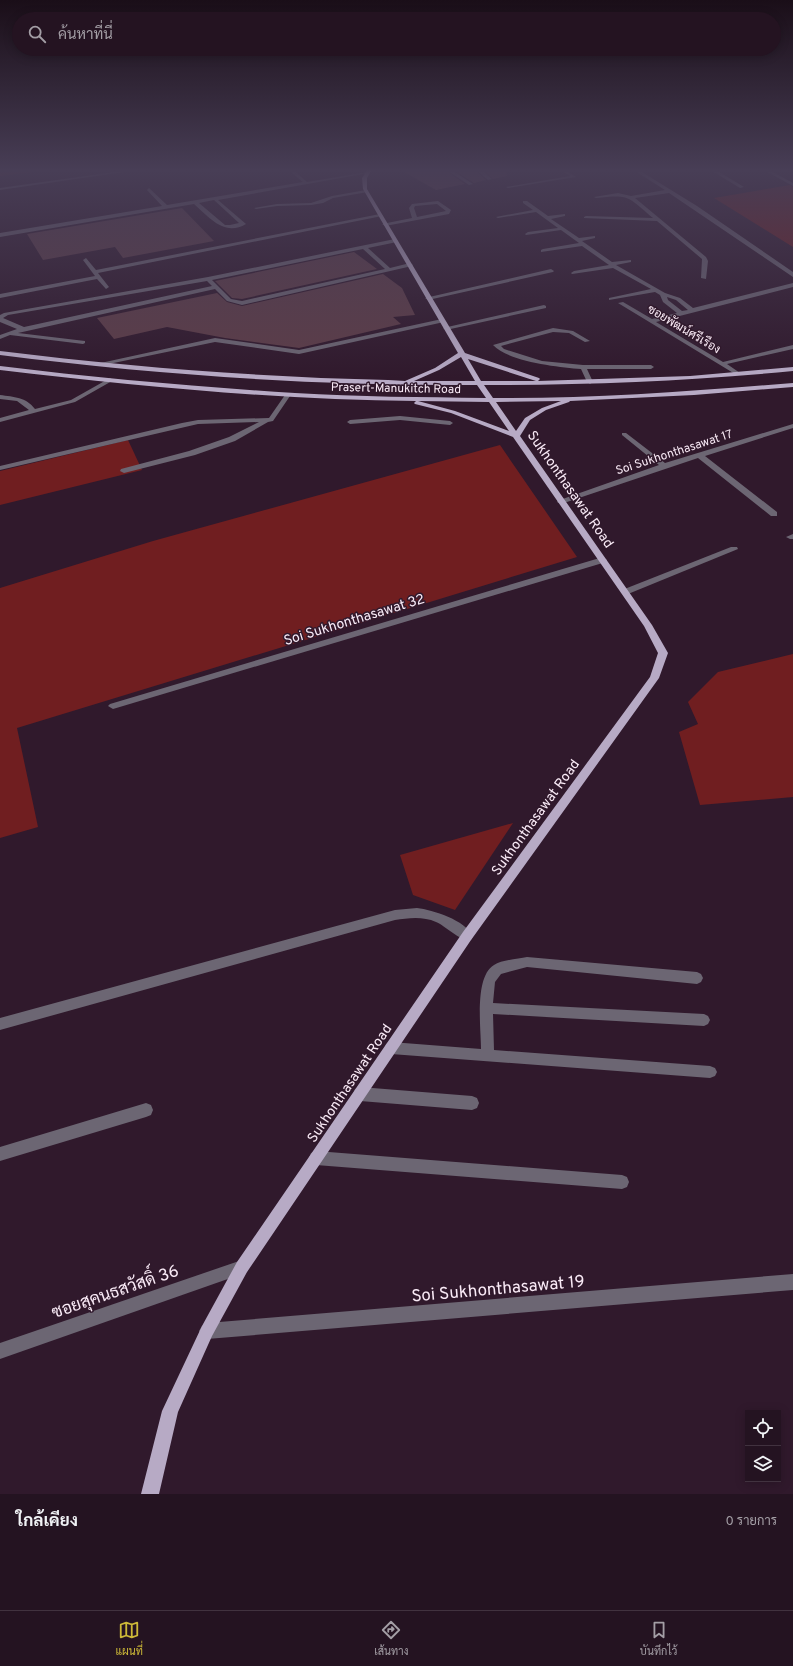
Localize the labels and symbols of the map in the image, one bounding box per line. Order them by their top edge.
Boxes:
street label: ซอยพัฒน์ศรีเรือง [644,301,724,358]
street label: Prasert-Manukitch Road [331,380,461,398]
street label: Soi Sukhonthasawat 17 [614,427,735,479]
street label: Sukhonthasawat Road [523,428,617,552]
street label: Soi Sukhonthasawat 32 [282,591,427,650]
street label: Sukhonthasawat Road [488,757,584,879]
street label: Sukhonthasawat Road [304,1021,396,1146]
street label: ซอยสุคนธสวัสดิ์ 36 [47,1254,182,1325]
street label: Soi Sukhonthasawat 19 [411,1271,586,1309]

